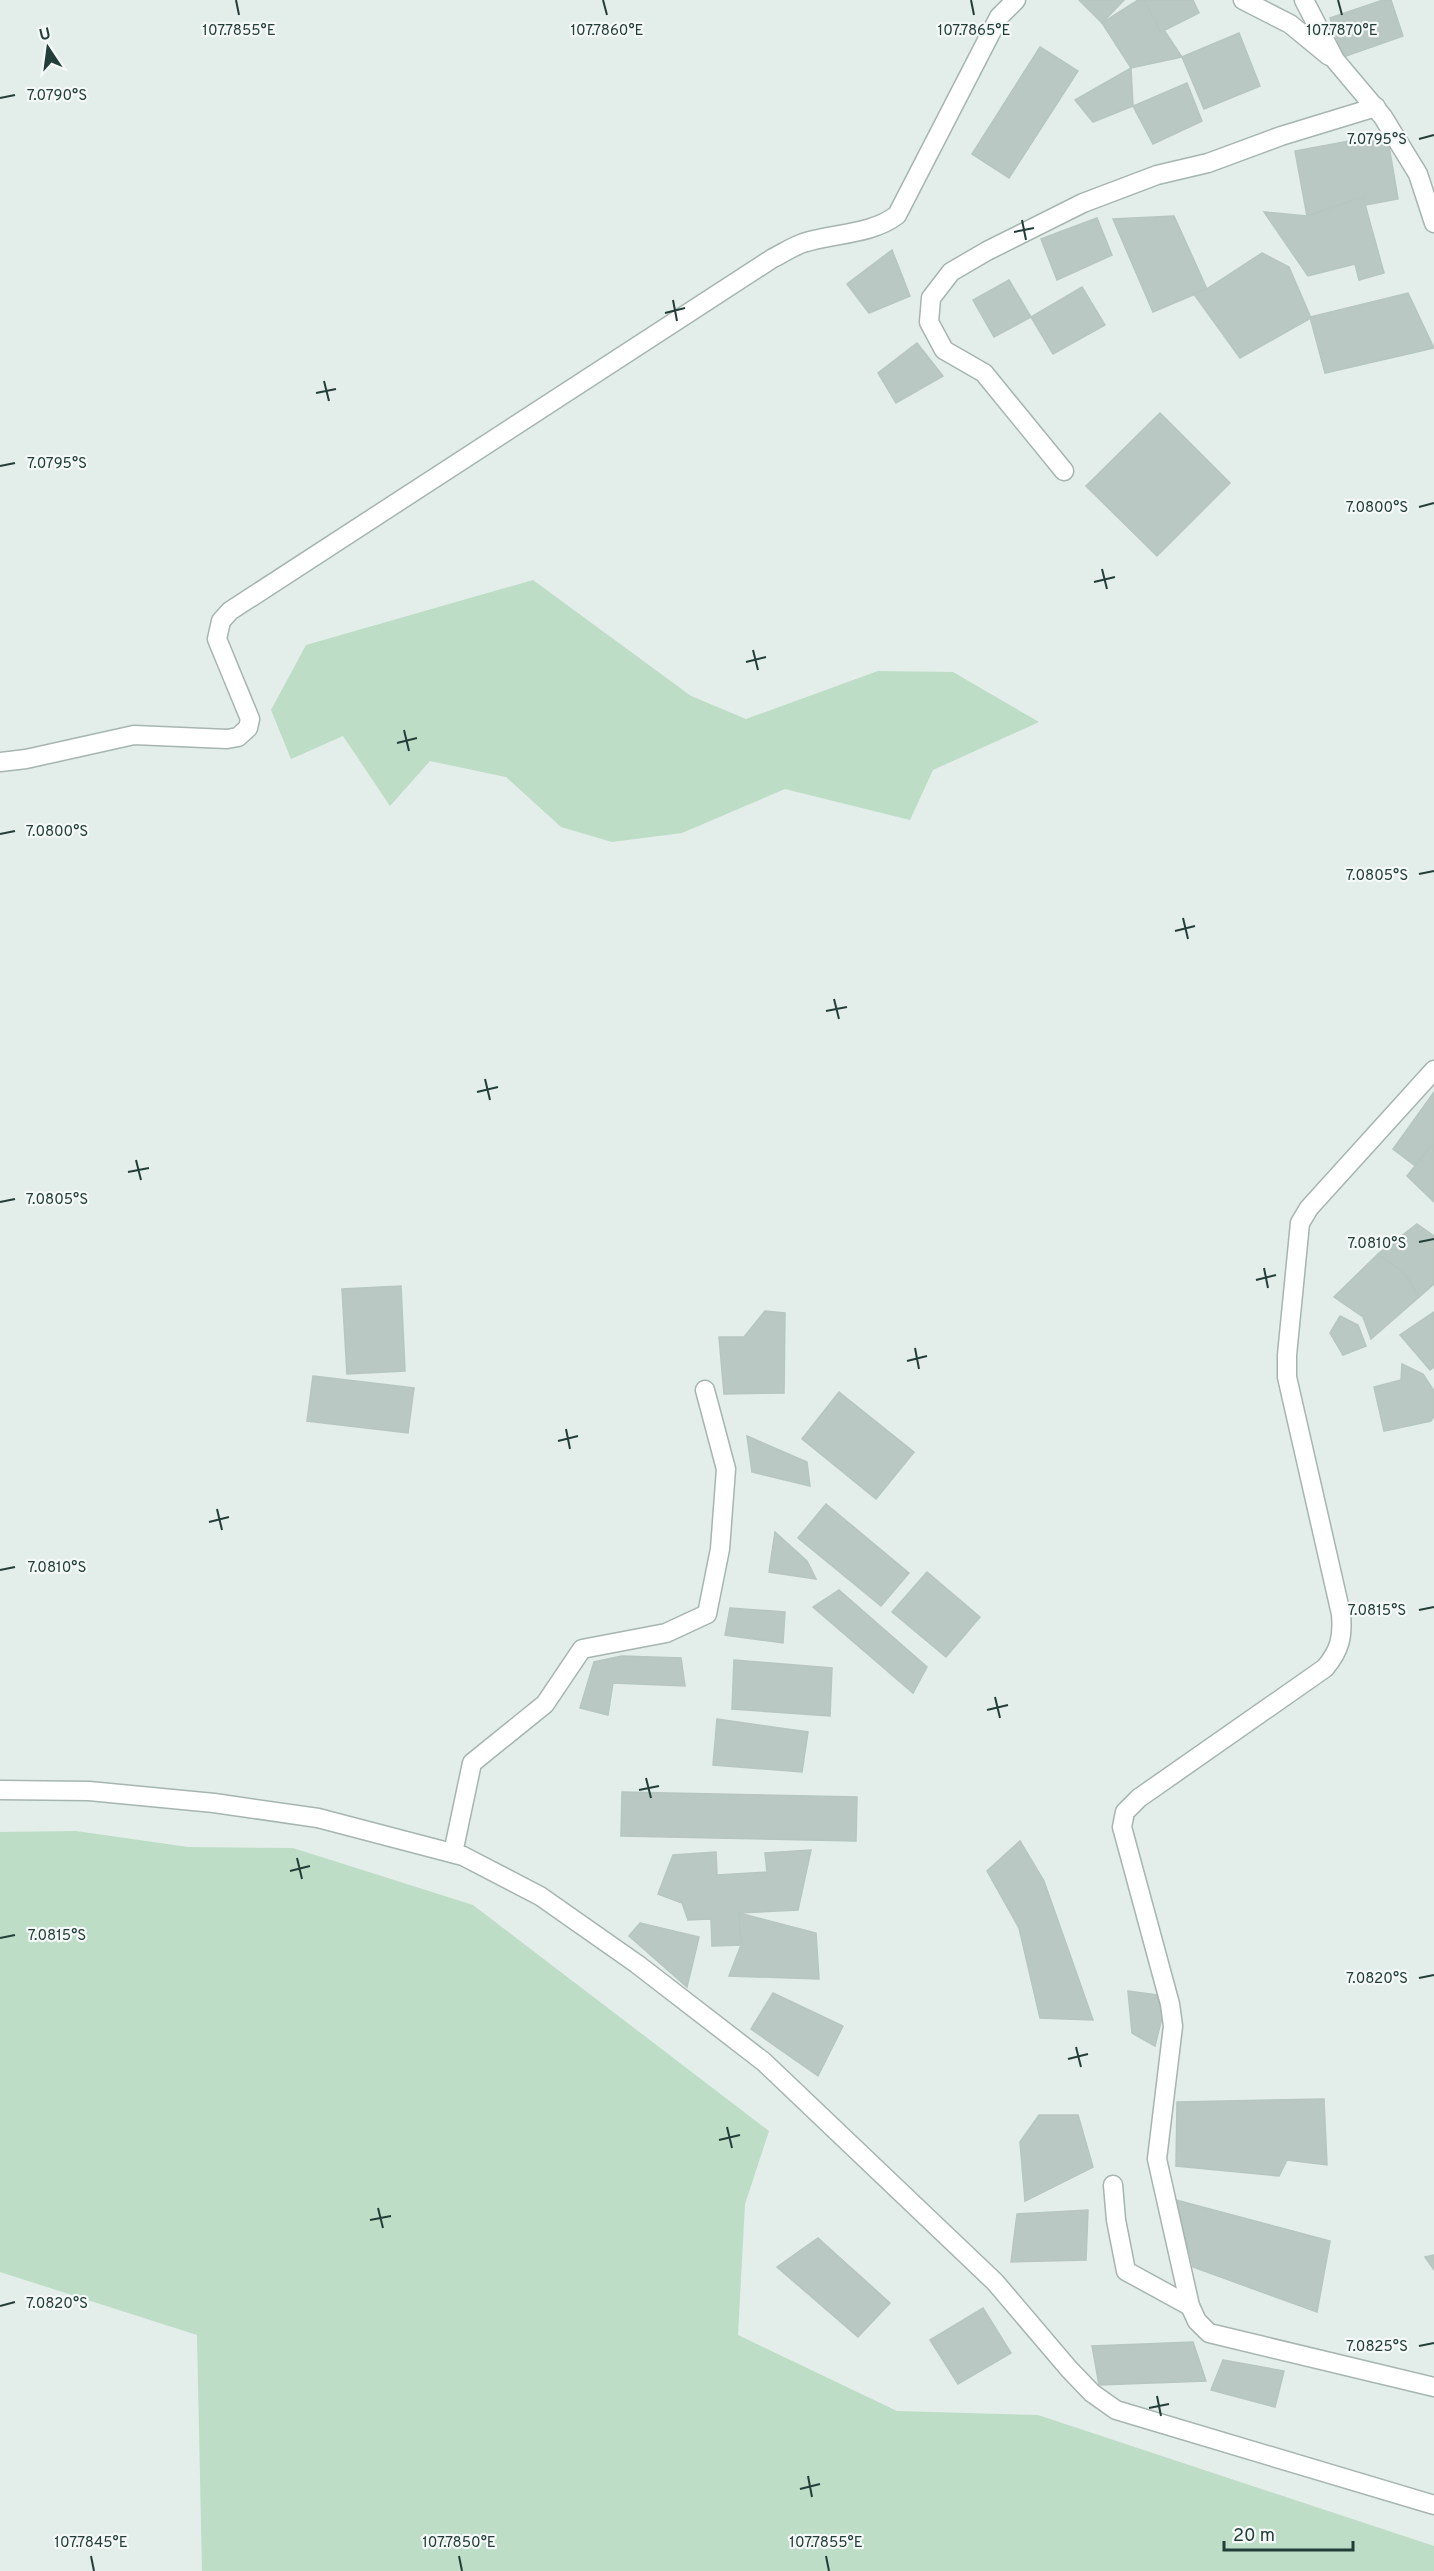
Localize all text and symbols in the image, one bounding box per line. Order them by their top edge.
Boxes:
north arrow [18,18,78,78]
text: 107.7855°E [202,22,276,41]
text: 107.7860°E [570,22,644,41]
text: 107.7865°E [938,22,1010,41]
text: 107.7870°E [1306,22,1378,41]
text: U [37,24,53,46]
text: 7.0790°S [27,87,87,106]
text: 7.0795°S [1347,131,1407,150]
text: 7.0795°S [27,455,87,474]
text: 7.0800°S [1346,499,1408,518]
text: 7.0800°S [26,823,88,842]
text: 7.0805°S [1346,867,1408,886]
text: 7.0805°S [26,1191,88,1210]
text: 7.0810°S [1348,1235,1406,1254]
text: 7.0810°S [28,1559,86,1578]
text: 7.0815°S [1348,1602,1406,1621]
text: 7.0815°S [28,1927,86,1946]
text: 7.0820°S [1346,1970,1408,1989]
text: 7.0820°S [26,2295,88,2314]
text: 7.0825°S [1346,2338,1408,2357]
scale bar [1224,2514,1353,2552]
text: 20 m [1233,2525,1275,2548]
text: 107.7845°E [54,2534,128,2553]
text: 107.7850°E [422,2534,496,2553]
text: 107.7855°E [789,2534,863,2553]

